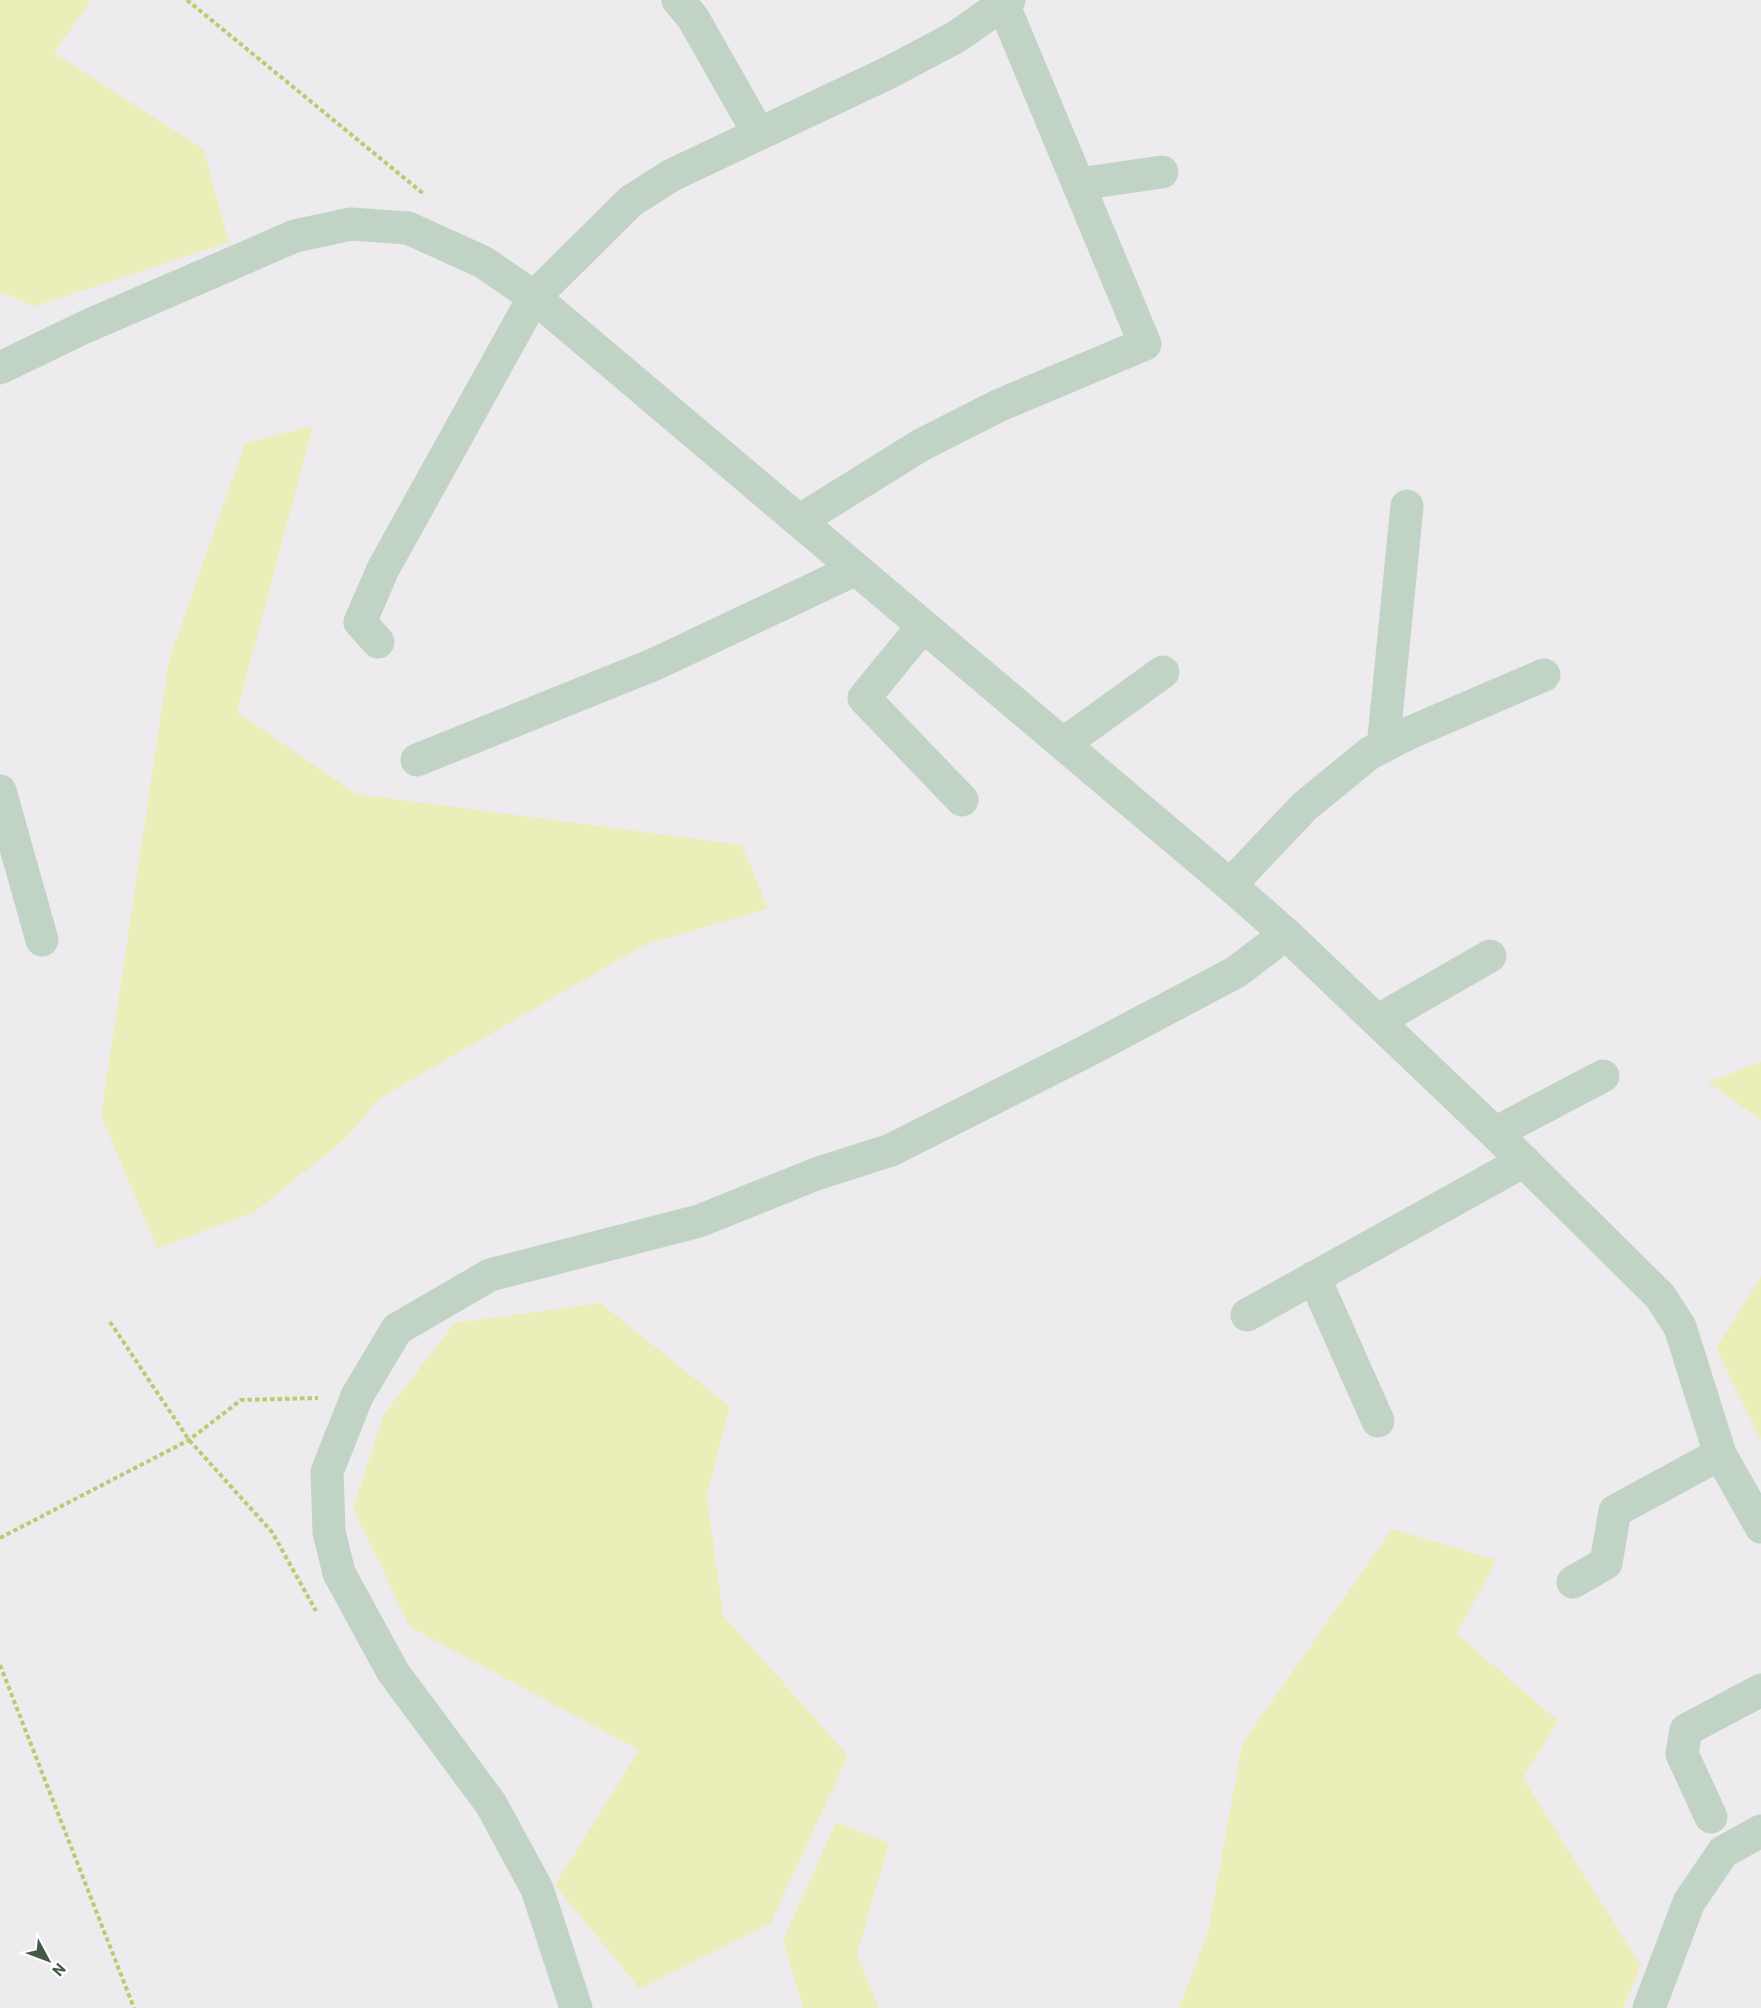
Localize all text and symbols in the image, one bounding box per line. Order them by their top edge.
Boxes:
north arrow [18,1930,78,1990]
text: N [49,1960,70,1980]

